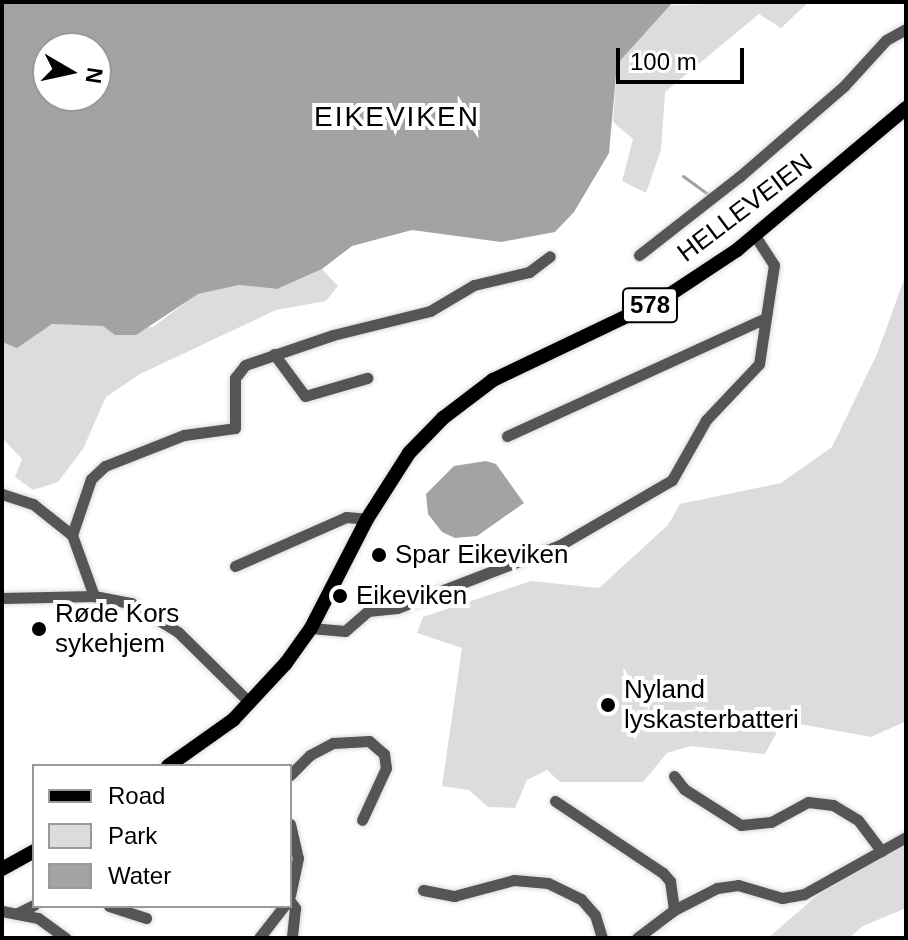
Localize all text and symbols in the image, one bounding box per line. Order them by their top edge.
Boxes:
north arrow [32,32,112,112]
scale bar [620,32,748,82]
text: 100 m [630,48,697,75]
text: N [81,66,108,85]
district label: EIKEVIKEN [314,100,480,134]
street label: HELLEVEIEN [672,147,818,269]
road number: 578 [620,285,680,325]
place label: Spar Eikeviken [395,539,568,571]
marker: Spar Eikeviken [370,546,388,564]
place label: Eikeviken [356,580,467,612]
marker: Eikeviken [331,587,349,605]
place label: Røde Kors sykehjem [55,598,179,660]
marker: Røde Kors sykehjem [30,620,48,638]
place label: Nyland lyskasterbatteri [624,674,799,736]
marker: Nyland lyskasterbatteri [599,696,617,714]
legend [32,764,292,908]
text: Road [108,782,165,809]
text: Park [108,822,157,849]
text: Water [108,862,171,889]

